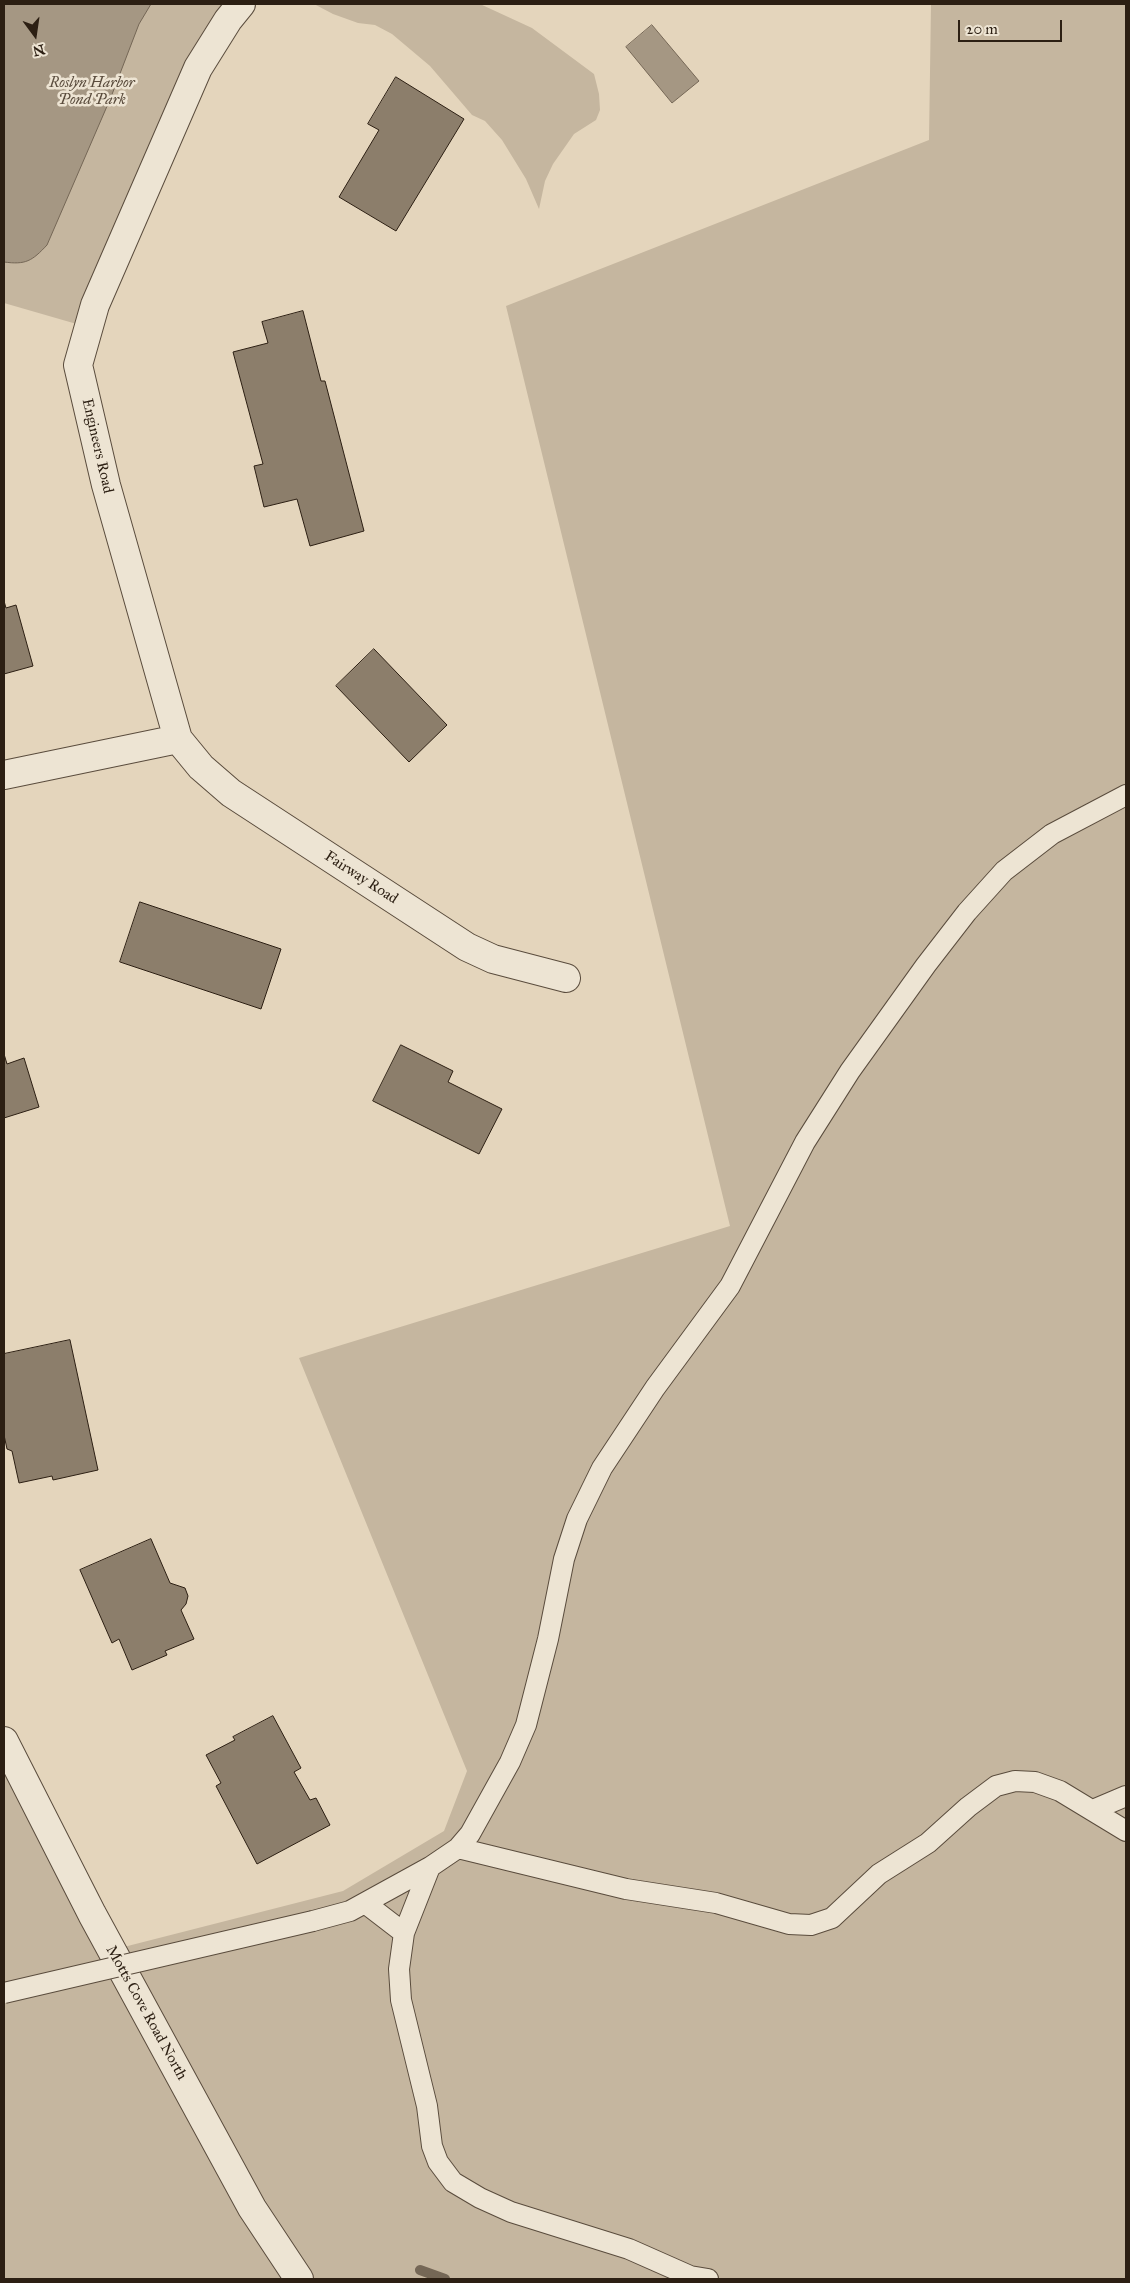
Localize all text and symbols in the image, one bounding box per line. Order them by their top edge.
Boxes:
north arrow [10,10,60,60]
scale bar [960,10,1064,42]
text: 20 m [966,20,998,38]
text: N [31,40,47,60]
park label: Roslyn Harbor Pond Park [49,74,135,109]
street label: Engineers Road [77,397,117,495]
street label: Fairway Road [321,848,401,908]
street label: Motts Cove Road North [102,1943,190,2083]

